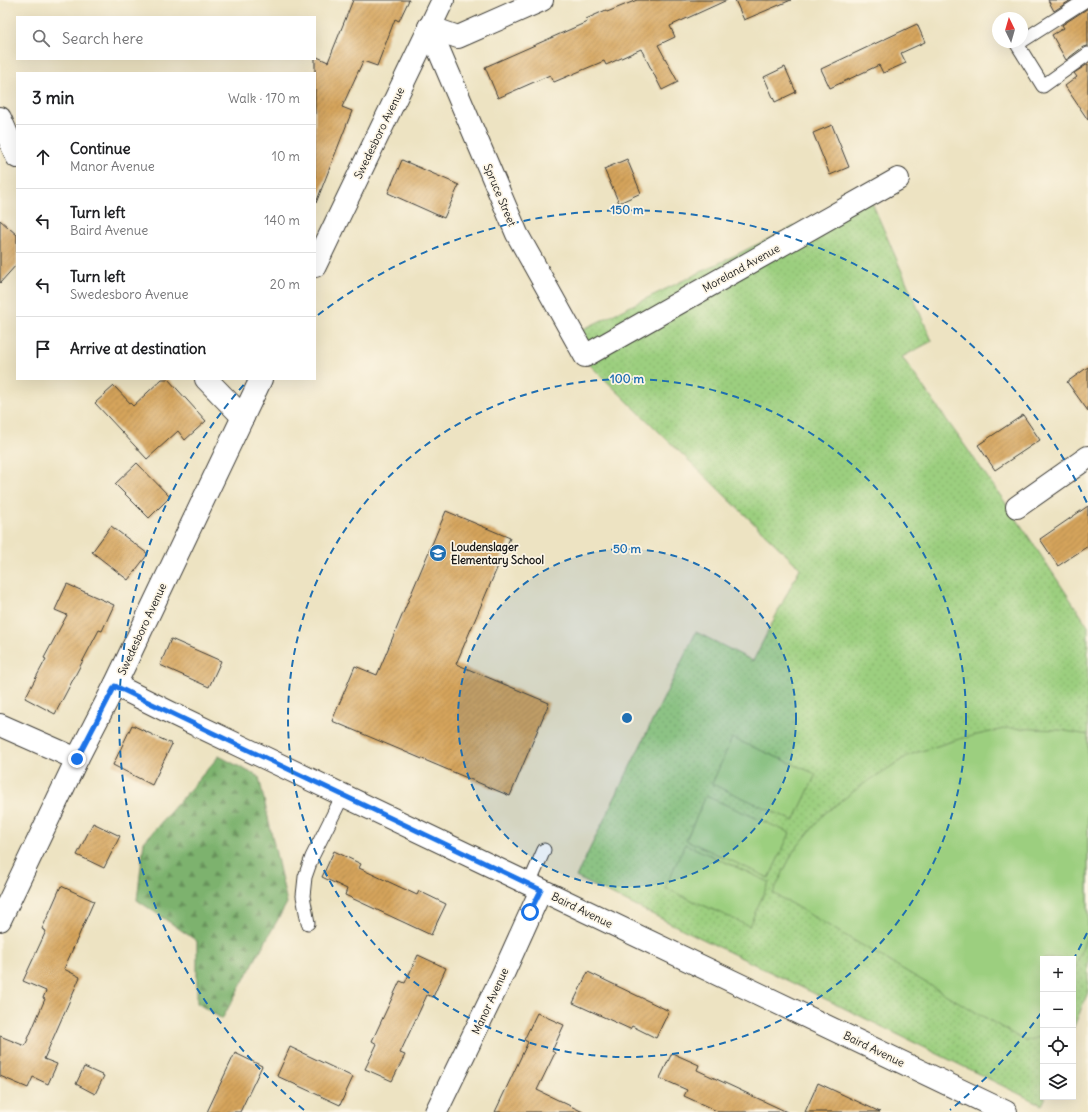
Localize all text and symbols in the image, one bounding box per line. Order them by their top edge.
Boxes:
north arrow [992,12,1028,48]
search box [16,16,316,60]
icon: search [30,27,52,49]
text: Search here [62,29,143,48]
street label: Swedesboro Avenue [351,85,407,181]
text: 3 min [32,87,74,109]
text: Walk · 170 m [228,90,300,107]
text: Continue [70,139,131,158]
icon: ahead [32,146,54,168]
text: 10 m [272,148,300,165]
text: Manor Avenue [70,158,155,175]
street label: Spruce Street [481,162,520,229]
text: 150 m [611,202,644,217]
text: Turn left [70,203,125,222]
icon: left [32,210,54,232]
text: 140 m [264,212,300,229]
text: Baird Avenue [70,222,148,239]
street label: Moreland Avenue [700,241,782,295]
text: Turn left [70,267,125,286]
icon: left [32,274,54,296]
text: 20 m [270,276,300,293]
text: Swedesboro Avenue [70,286,188,303]
icon: arrive [32,338,54,360]
text: Arrive at destination [70,339,206,358]
text: 100 m [610,371,644,386]
place label: Loudenslager Elementary School [451,540,544,568]
text: 50 m [613,541,642,556]
school or university icon: Loudenslager Elementary School [428,543,448,563]
street label: Swedesboro Avenue [114,581,170,677]
centre of rings [620,711,634,725]
route end [68,750,86,768]
street label: Baird Avenue [549,889,615,931]
route start [521,903,539,921]
map controls [1040,956,1076,1100]
button: + [1040,956,1076,992]
street label: Manor Avenue [469,966,512,1036]
button: − [1040,992,1076,1028]
street label: Baird Avenue [841,1028,907,1070]
button: locate [1040,1028,1076,1064]
button: layers [1040,1064,1076,1100]

